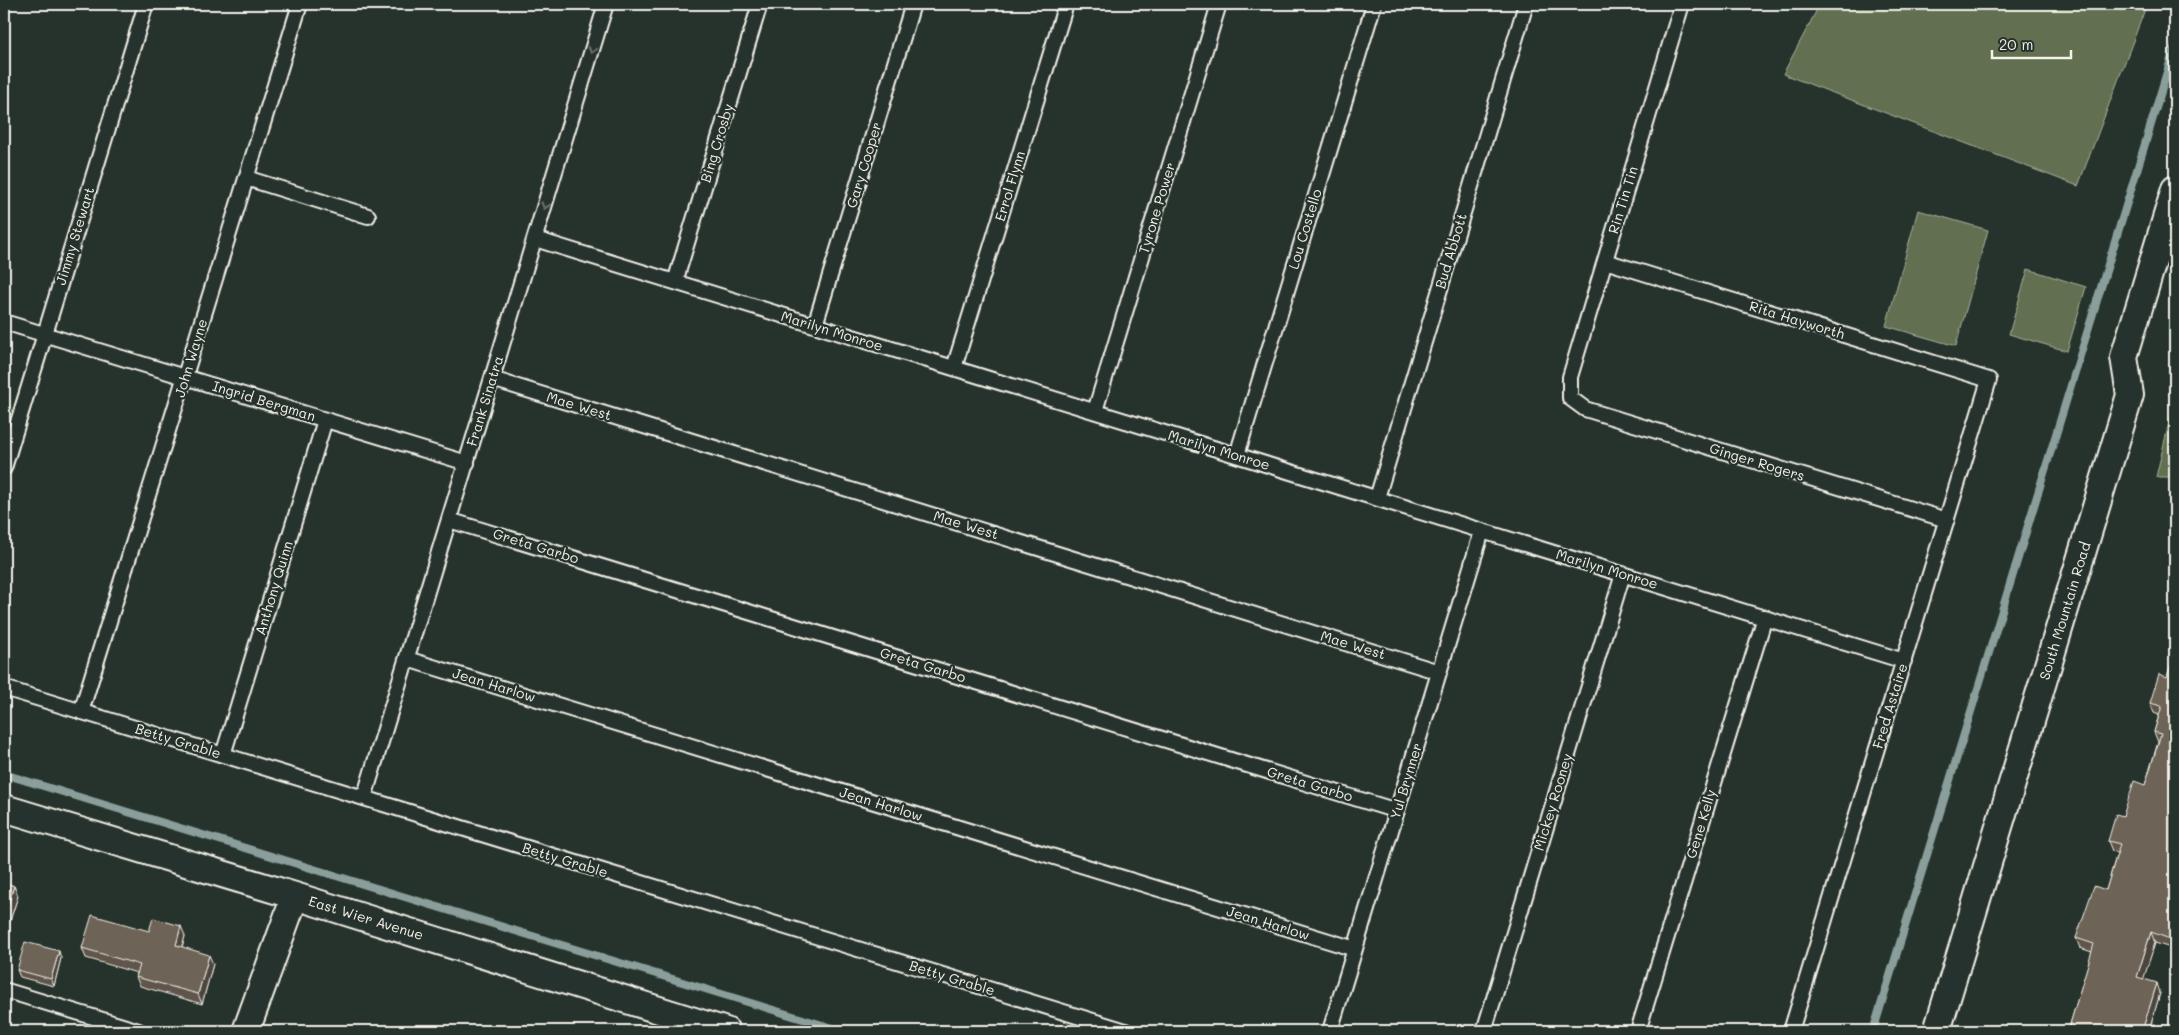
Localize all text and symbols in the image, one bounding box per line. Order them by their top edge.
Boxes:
scale bar [1992,28,2070,60]
text: 20 m [1999,34,2033,54]
one-way arrow [588,46,598,54]
street label: Bing Crosby [695,101,738,185]
street label: Gary Cooper [841,120,886,210]
street label: Errol Flynn [990,148,1029,223]
street label: Tyrone Power [1134,160,1179,256]
street label: Rin Tin Tin [1603,164,1642,236]
street label: Jimmy Stewart [51,185,98,287]
street label: Lou Costello [1283,186,1326,271]
one-way arrow [540,201,550,209]
street label: Bud Abbott [1430,211,1471,291]
street label: Rita Hayworth [1747,296,1847,343]
street label: Marilyn Monroe [779,306,885,355]
street label: John Wayne [170,316,211,399]
street label: Frank Sinatra [462,353,507,448]
street label: Ingrid Bergman [210,376,318,425]
street label: Mae West [544,387,614,424]
street label: Marilyn Monroe [1166,425,1272,474]
street label: Ginger Rogers [1707,438,1807,485]
street label: Mae West [931,506,1001,543]
street label: Greta Garbo [491,523,581,568]
street label: Anthony Quinn [250,538,297,637]
street label: South Mountain Road [2034,539,2095,682]
street label: Marilyn Monroe [1554,544,1660,593]
street label: Mae West [1318,626,1388,663]
street label: Greta Garbo [878,642,968,687]
street label: Fred Astaire [1868,661,1912,751]
street label: Jean Harlow [450,663,538,706]
street label: Betty Grable [133,718,223,763]
street label: Yul Brynner [1385,740,1426,821]
street label: Mickey Rooney [1529,751,1576,853]
street label: Greta Garbo [1265,761,1355,806]
street label: Jean Harlow [837,782,925,825]
street label: Gene Kelly [1681,787,1720,861]
street label: Betty Grable [520,837,610,882]
street label: East Wier Avenue [306,891,426,944]
street label: Jean Harlow [1224,901,1312,944]
street label: Betty Grable [907,955,997,1000]

